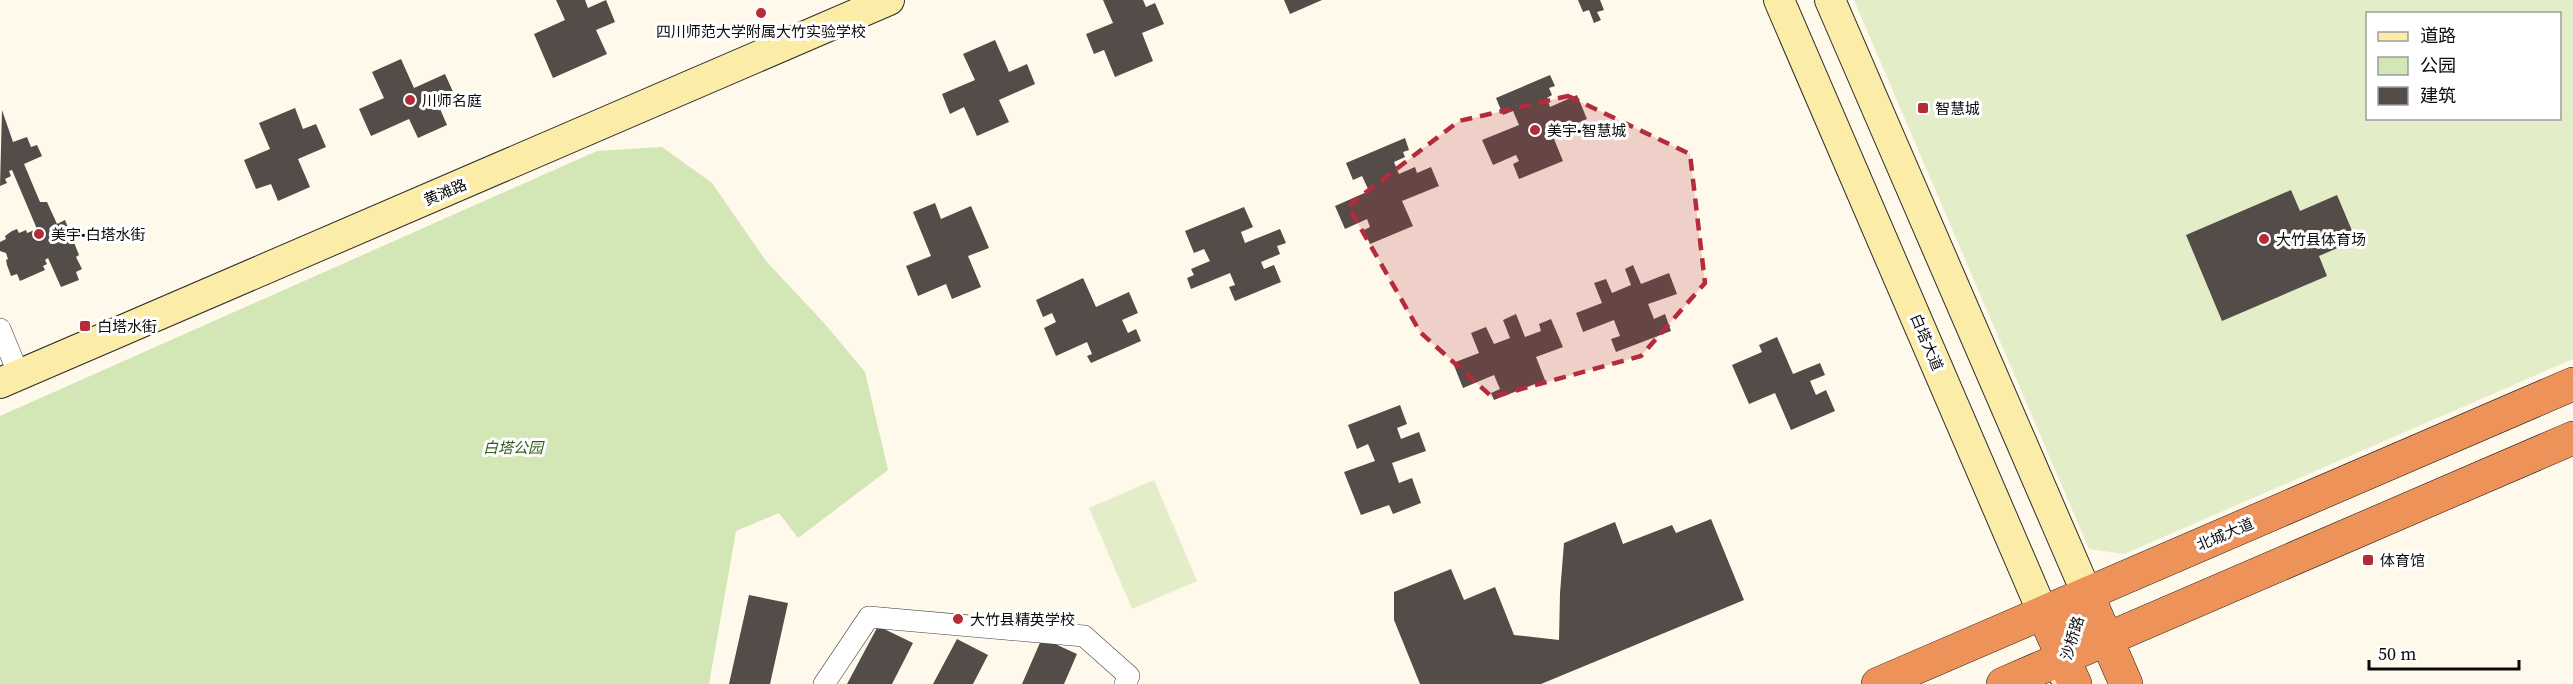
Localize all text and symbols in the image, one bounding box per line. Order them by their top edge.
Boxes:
marker: 四川师范大学附属大竹实验学校 [754,6,768,20]
legend [2366,12,2561,120]
place label: 四川师范大学附属大竹实验学校 [656,21,866,42]
text: 道路 [2420,23,2456,48]
text: 公园 [2420,53,2456,78]
text: 建筑 [2420,83,2456,108]
place label: 川师名庭 [422,90,482,111]
marker: 川师名庭 [403,93,417,107]
place label: 智慧城 [1935,98,1980,119]
marker: 智慧城 [1916,101,1930,115]
place label: 美宇•智慧城 [1547,120,1627,141]
marker: 美宇•智慧城 [1528,123,1542,137]
street label: 黄滩路 [420,174,470,210]
place label: 美宇•白塔水街 [51,224,146,245]
marker: 美宇•白塔水街 [32,227,46,241]
place label: 大竹县体育场 [2276,229,2366,250]
marker: 大竹县体育场 [2257,232,2271,246]
street label: 白塔大道 [1906,310,1948,374]
place label: 白塔水街 [97,316,157,337]
marker: 白塔水街 [78,319,92,333]
park label: 白塔公园 [483,437,545,458]
street label: 北城大道 [2193,513,2257,555]
place label: 体育馆 [2380,550,2425,571]
marker: 体育馆 [2361,553,2375,567]
place label: 大竹县精英学校 [970,609,1075,630]
marker: 大竹县精英学校 [951,612,965,626]
street label: 沙桥路 [2055,613,2089,663]
scale bar [2369,633,2519,671]
text: 50 m [2378,641,2416,666]

